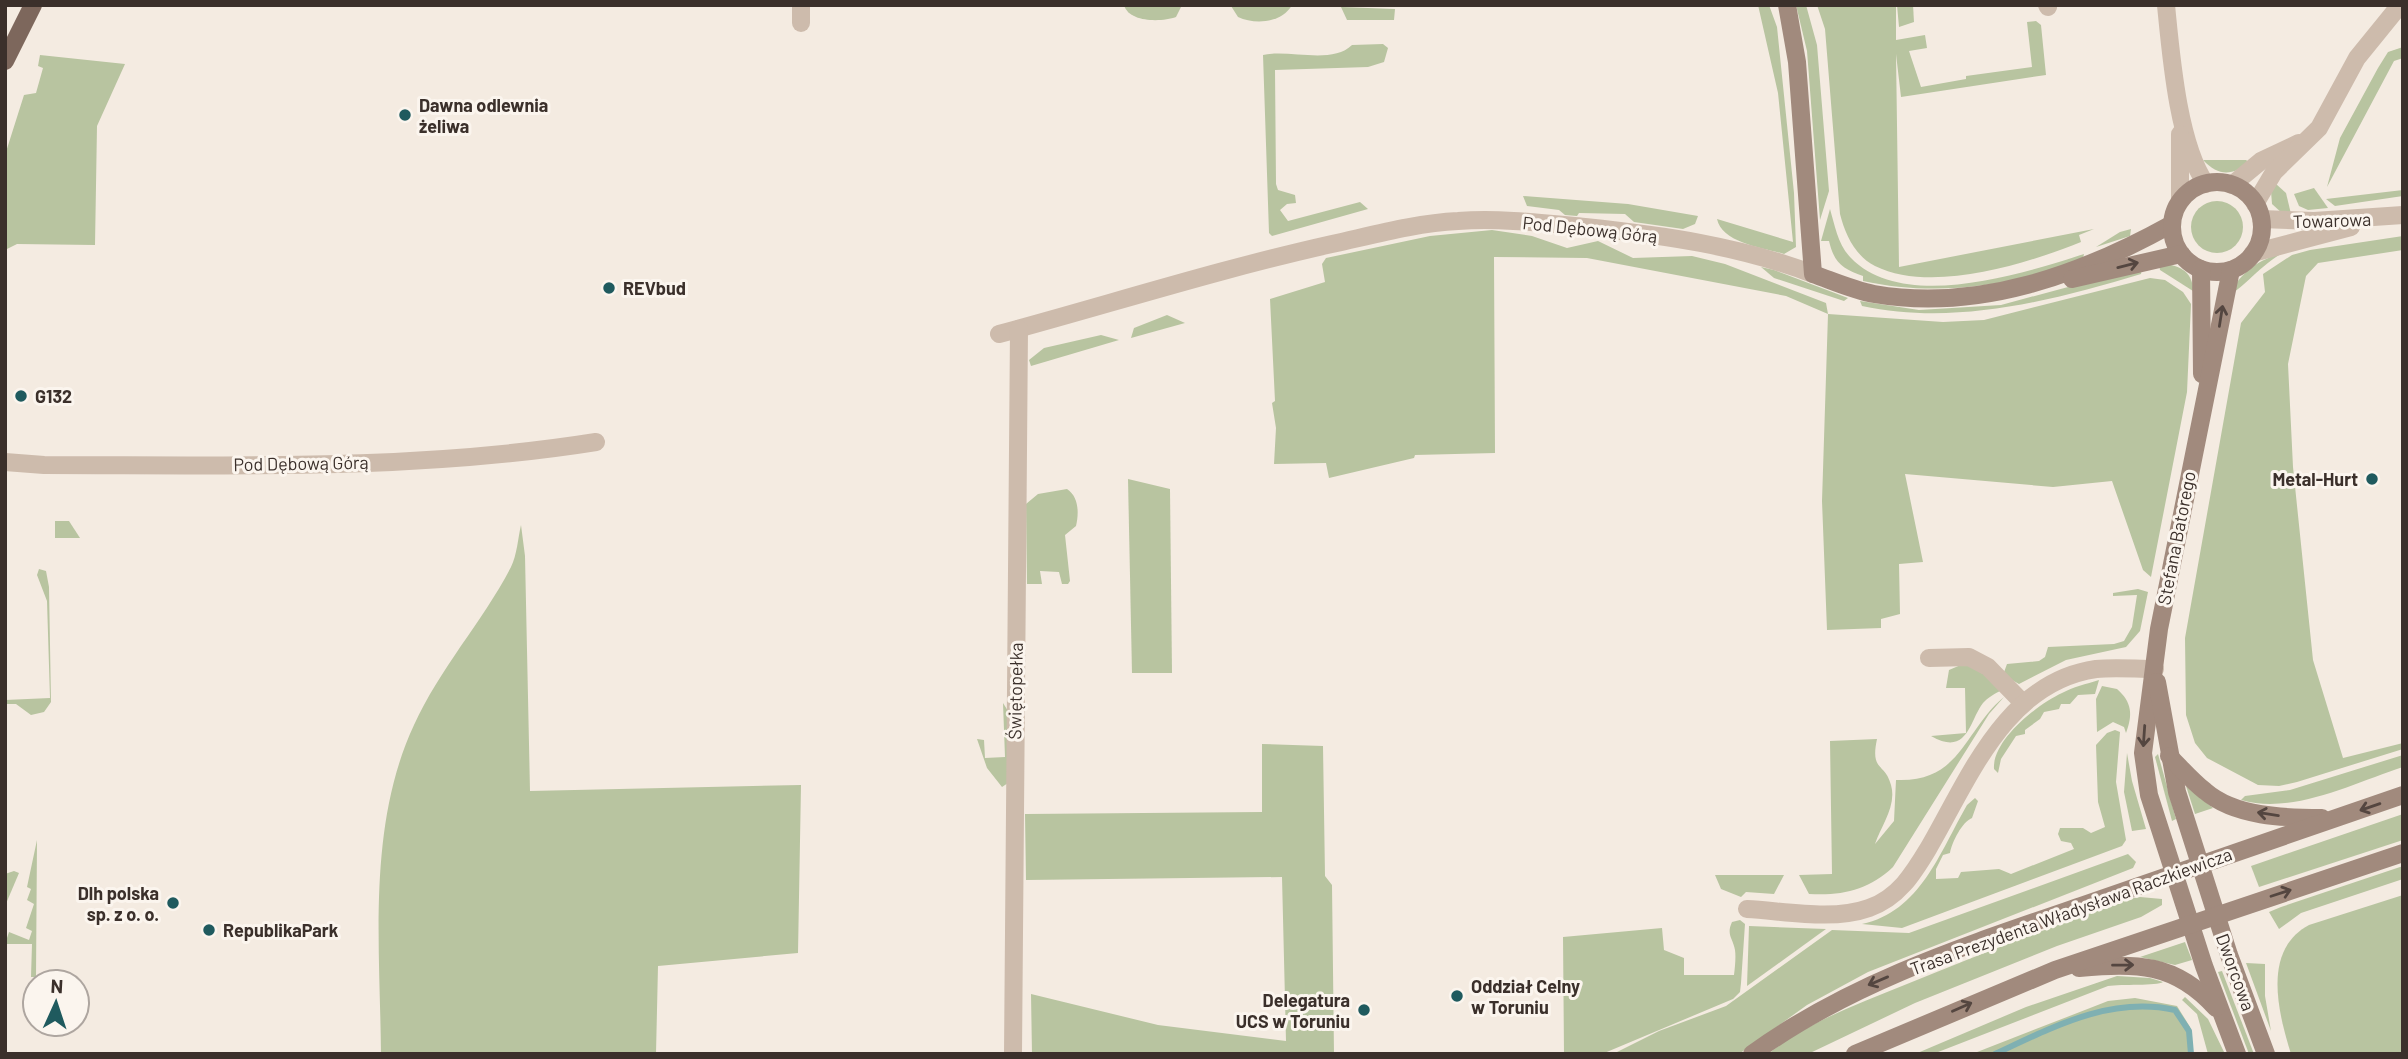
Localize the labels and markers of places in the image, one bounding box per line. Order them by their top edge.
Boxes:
place label: Dawna odlewnia żeliwa [419,94,548,137]
marker: Dawna odlewnia żeliwa [397,107,413,123]
place label: REVbud [623,277,686,299]
marker: REVbud [601,280,617,296]
place label: G132 [35,385,72,407]
marker: G132 [13,388,29,404]
place label: Metal-Hurt [2272,468,2358,490]
marker: Metal-Hurt [2364,471,2380,487]
place label: Dlh polska sp. z o. o. [78,882,159,925]
marker: Dlh polska sp. z o. o. [165,895,181,911]
place label: RepublikaPark [223,919,339,941]
marker: RepublikaPark [201,922,217,938]
place label: Oddział Celny w Toruniu [1471,975,1580,1018]
marker: Oddział Celny w Toruniu [1449,988,1465,1004]
place label: Delegatura UCS w Toruniu [1236,989,1350,1032]
marker: Delegatura UCS w Toruniu [1356,1002,1372,1018]

